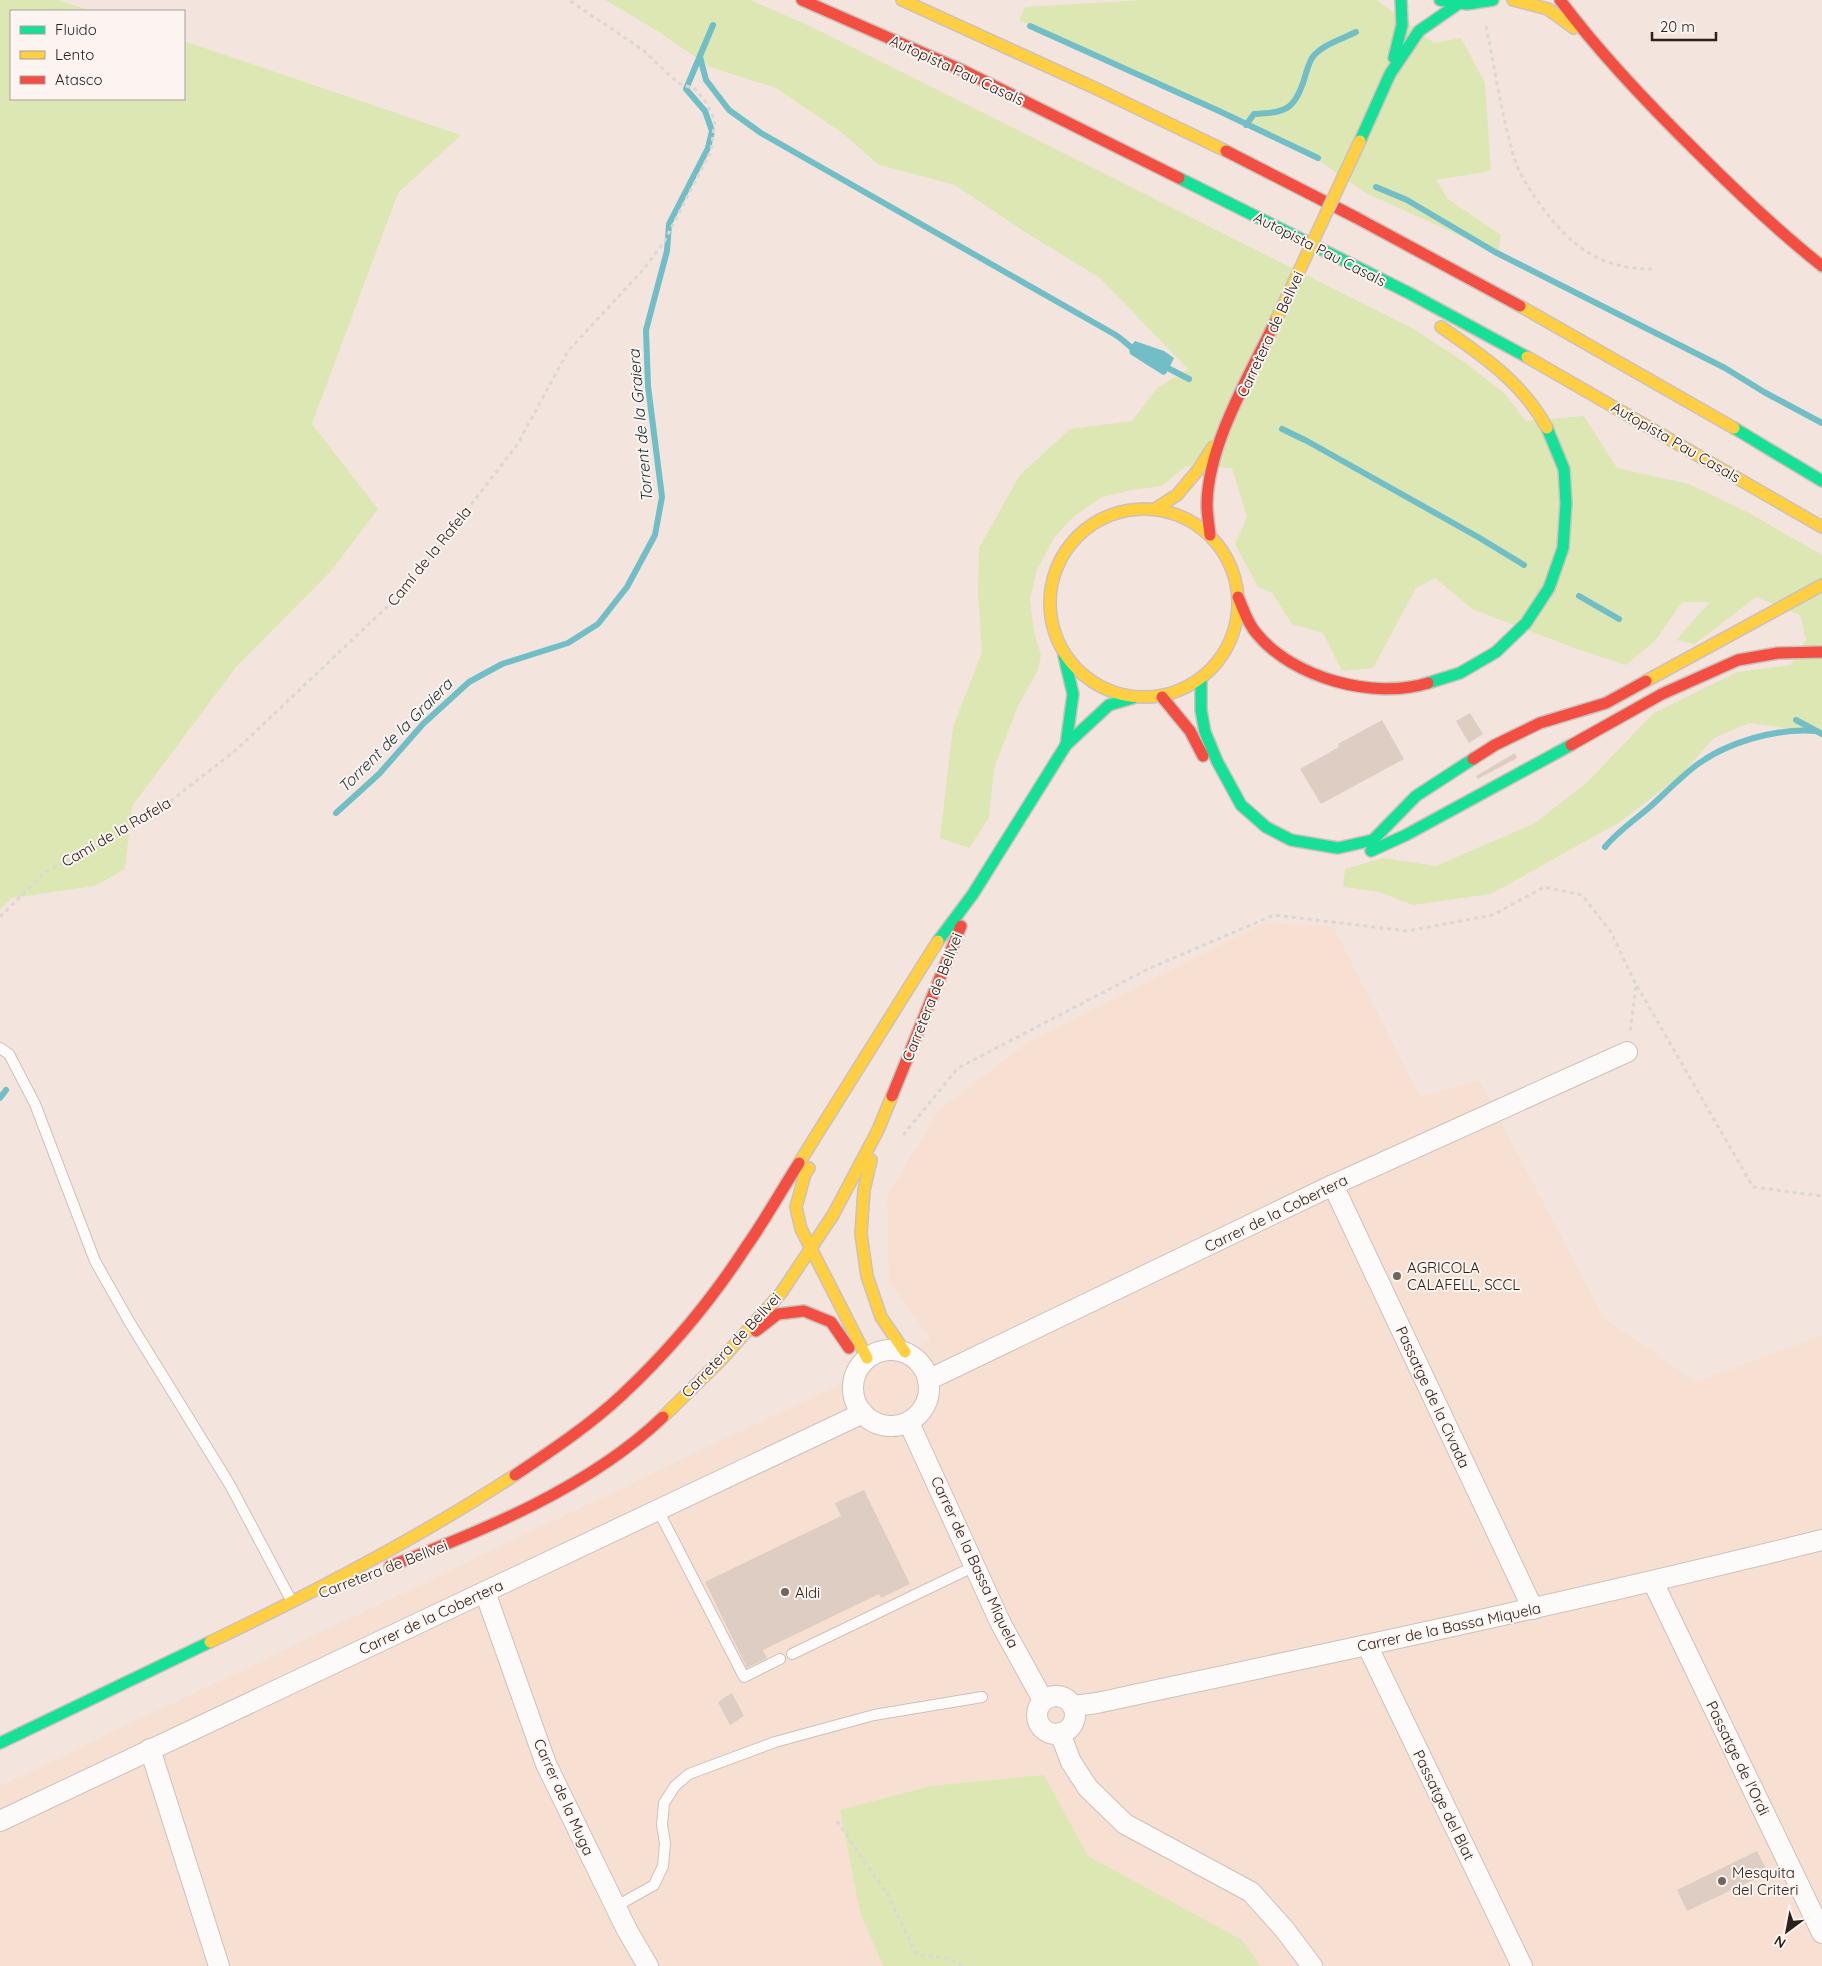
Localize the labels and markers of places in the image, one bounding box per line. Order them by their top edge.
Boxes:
place label: AGRICOLA CALAFELL, SCCL [1407,1258,1520,1294]
marker: AGRICOLA CALAFELL, SCCL [1391,1270,1403,1282]
place label: Aldi [795,1583,820,1602]
marker: Aldi [779,1586,791,1598]
place label: Mesquita del Criteri [1732,1863,1798,1899]
marker: Mesquita del Criteri [1716,1875,1728,1887]

